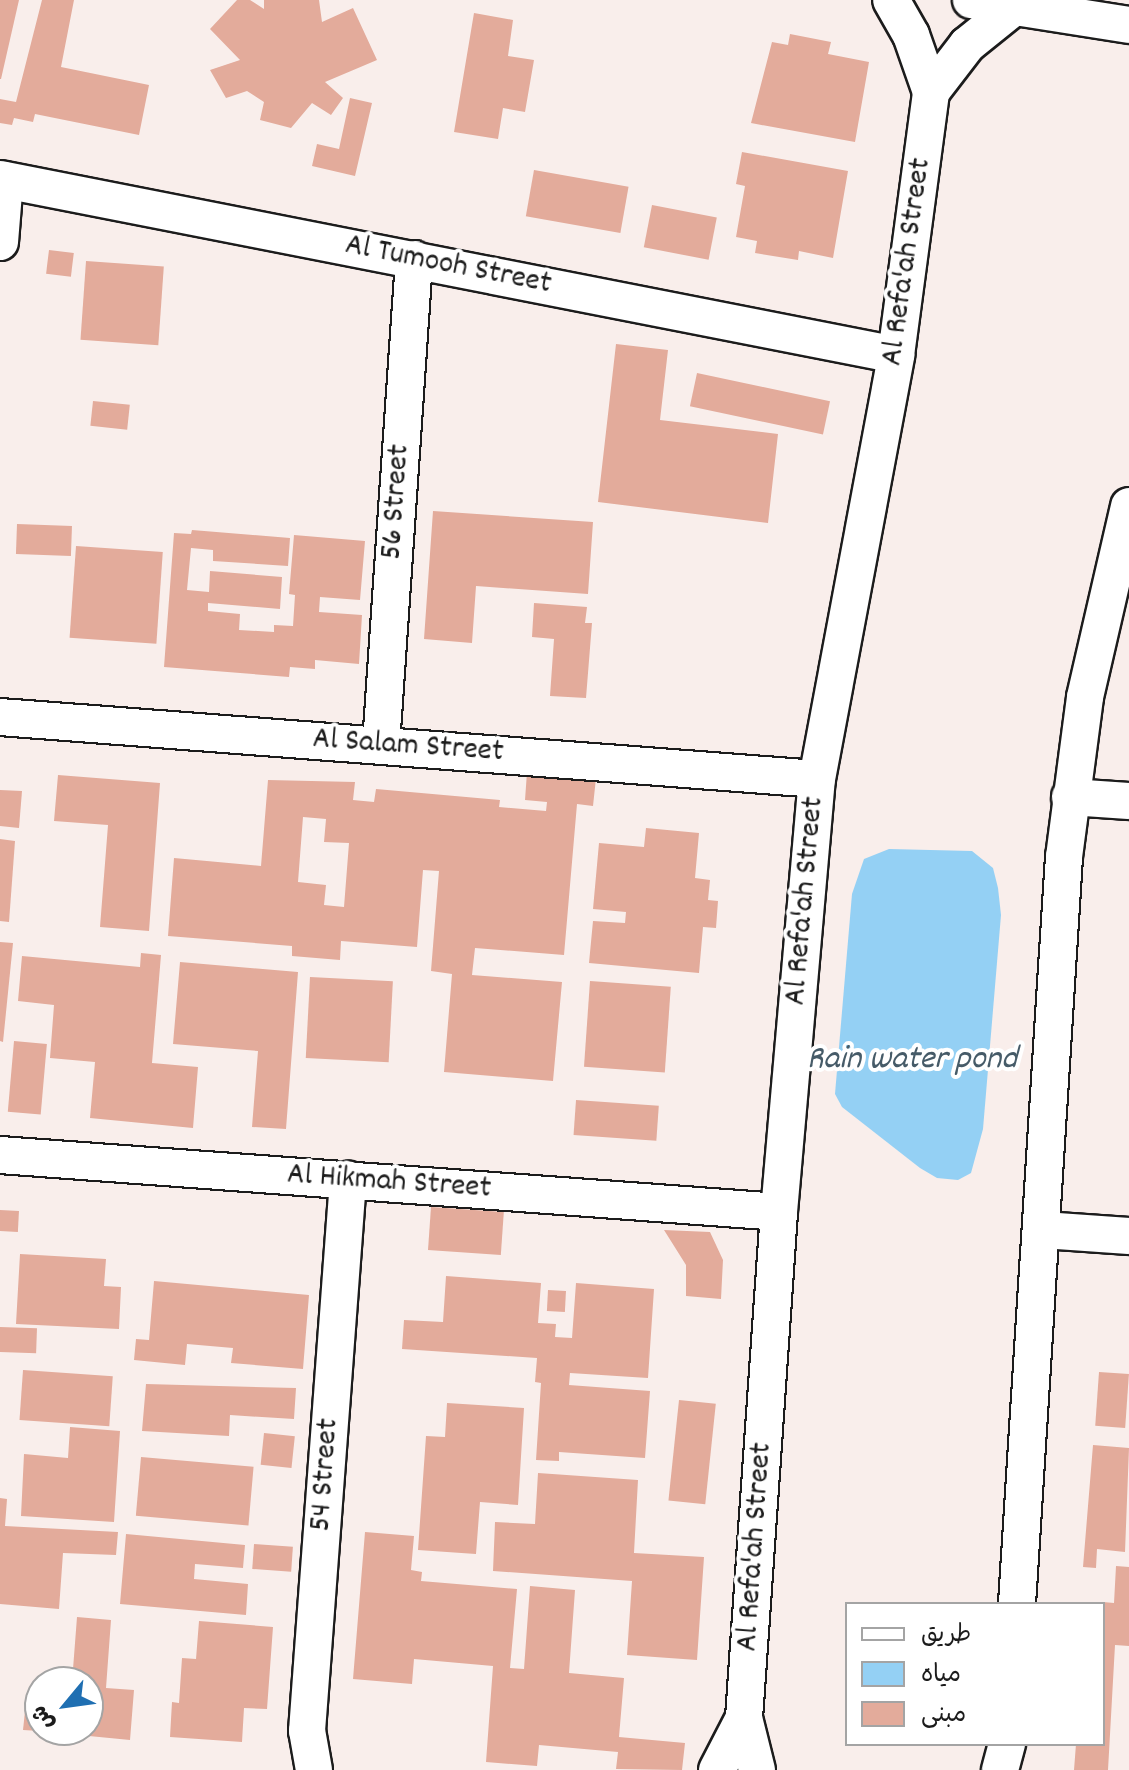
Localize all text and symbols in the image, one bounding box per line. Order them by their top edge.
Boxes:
street label: Al Refa'ah Street [874,156,942,368]
street label: Al Tumooh Street [342,227,554,305]
street label: 56 Street [374,443,420,561]
street label: Al Salam Street [311,721,505,773]
street label: Al Refa'ah Street [778,795,834,1007]
water label: Rain water pond [807,1041,1017,1081]
street label: Al Hikmah Street [286,1157,492,1209]
street label: 54 Street [303,1417,349,1533]
street label: Al Refa'ah Street [730,1441,782,1653]
legend [845,1602,1105,1746]
text: طريق [921,1619,971,1653]
text: مياه [921,1659,961,1693]
north arrow [24,1666,104,1746]
text: ش [25,1699,64,1735]
text: مبنى [921,1699,966,1733]

